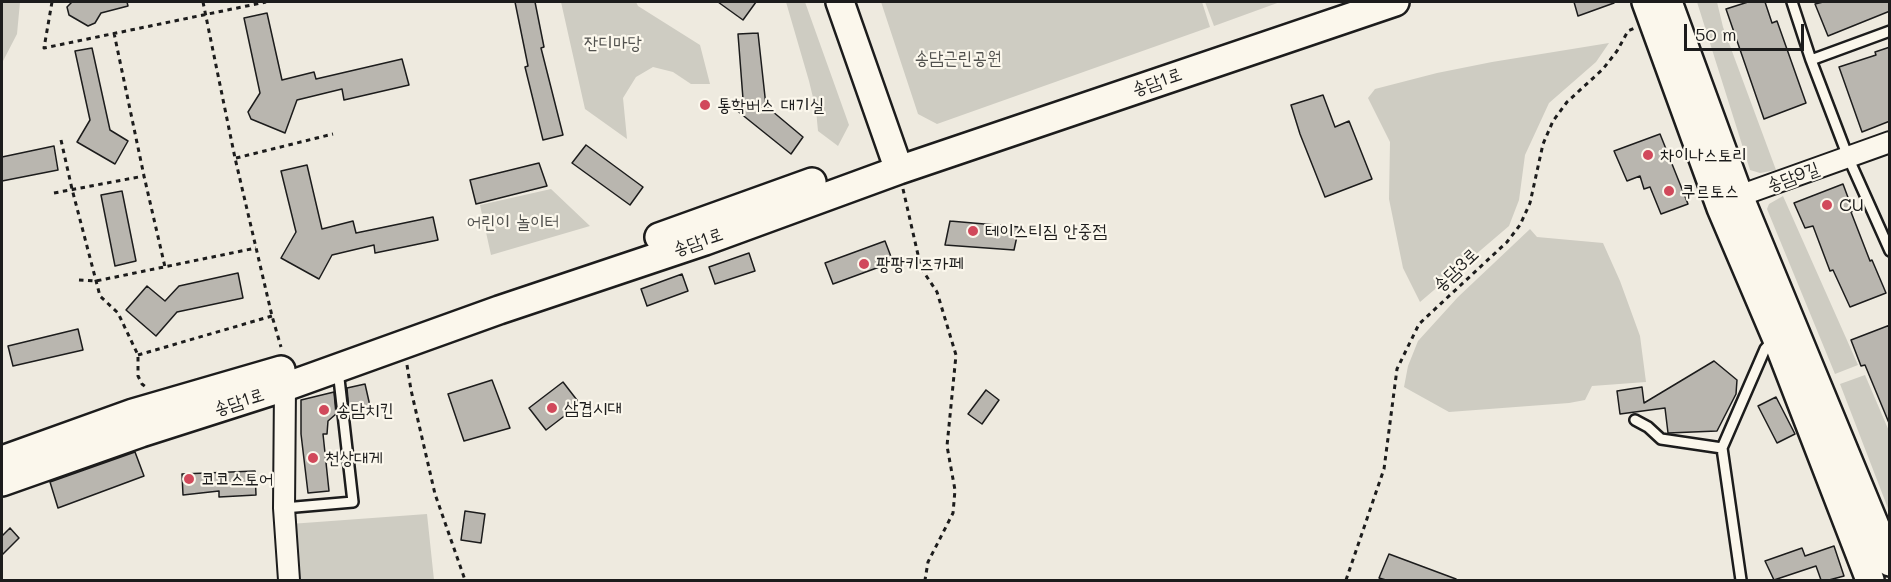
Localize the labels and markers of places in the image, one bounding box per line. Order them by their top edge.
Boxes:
place label: 통학버스 대기실 [717,94,824,116]
marker: 통학버스 대기실 [698,98,712,112]
place label: 차이나스토리 [1660,144,1747,166]
marker: 차이나스토리 [1641,148,1655,162]
place label: 쿠르토스 [1681,180,1739,202]
marker: 쿠르토스 [1662,184,1676,198]
place label: CU [1839,194,1864,216]
marker: CU [1820,198,1834,212]
place label: 테이스티짐 안중점 [985,220,1107,242]
marker: 테이스티짐 안중점 [966,224,980,238]
place label: 팡팡키즈카페 [876,253,963,275]
marker: 팡팡키즈카페 [857,257,871,271]
place label: 삼겹시대 [564,397,622,419]
place label: 송담치킨 [336,399,394,421]
marker: 삼겹시대 [545,401,559,415]
marker: 송담치킨 [317,403,331,417]
place label: 천상대게 [325,447,383,469]
marker: 천상대게 [306,451,320,465]
place label: 코코스토어 [201,468,273,490]
marker: 코코스토어 [182,472,196,486]

